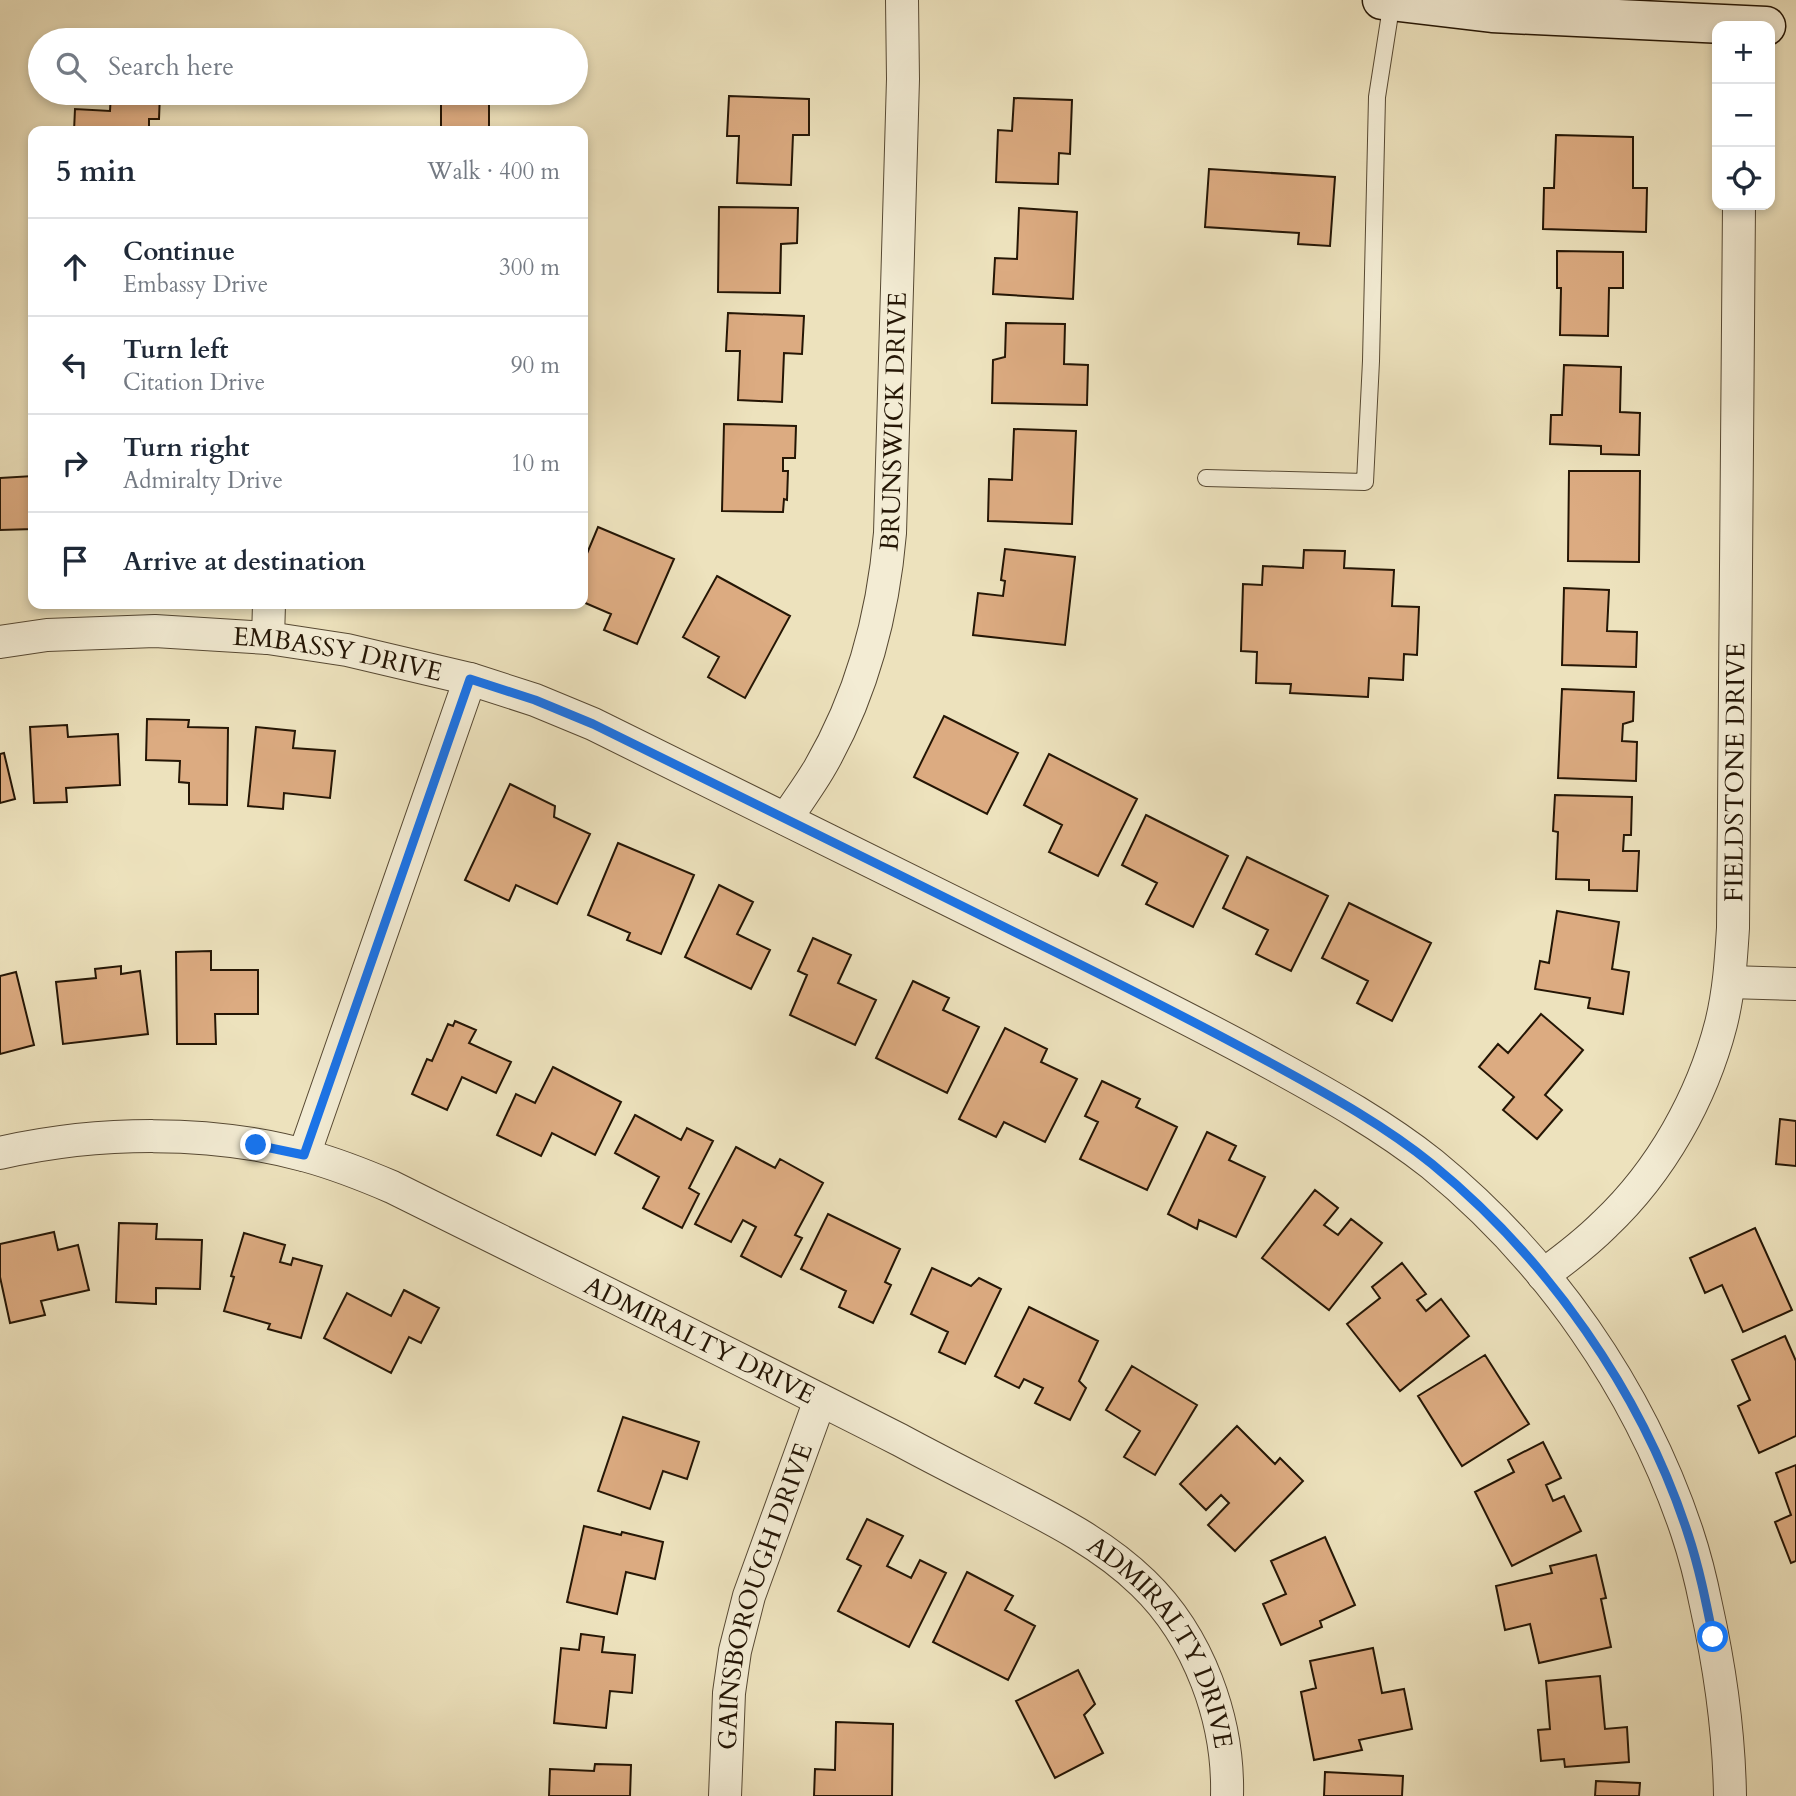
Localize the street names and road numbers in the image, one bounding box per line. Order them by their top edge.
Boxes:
street label: BRUNSWICK DRIVE [871,291,914,553]
street label: EMBASSY DRIVE [232,618,446,689]
street label: FIELDSTONE DRIVE [1716,642,1753,902]
street label: ADMIRALTY DRIVE [578,1267,821,1412]
street label: GAINSBOROUGH DRIVE [709,1438,820,1750]
street label: ADMIRALTY DRIVE [1081,1527,1242,1751]

